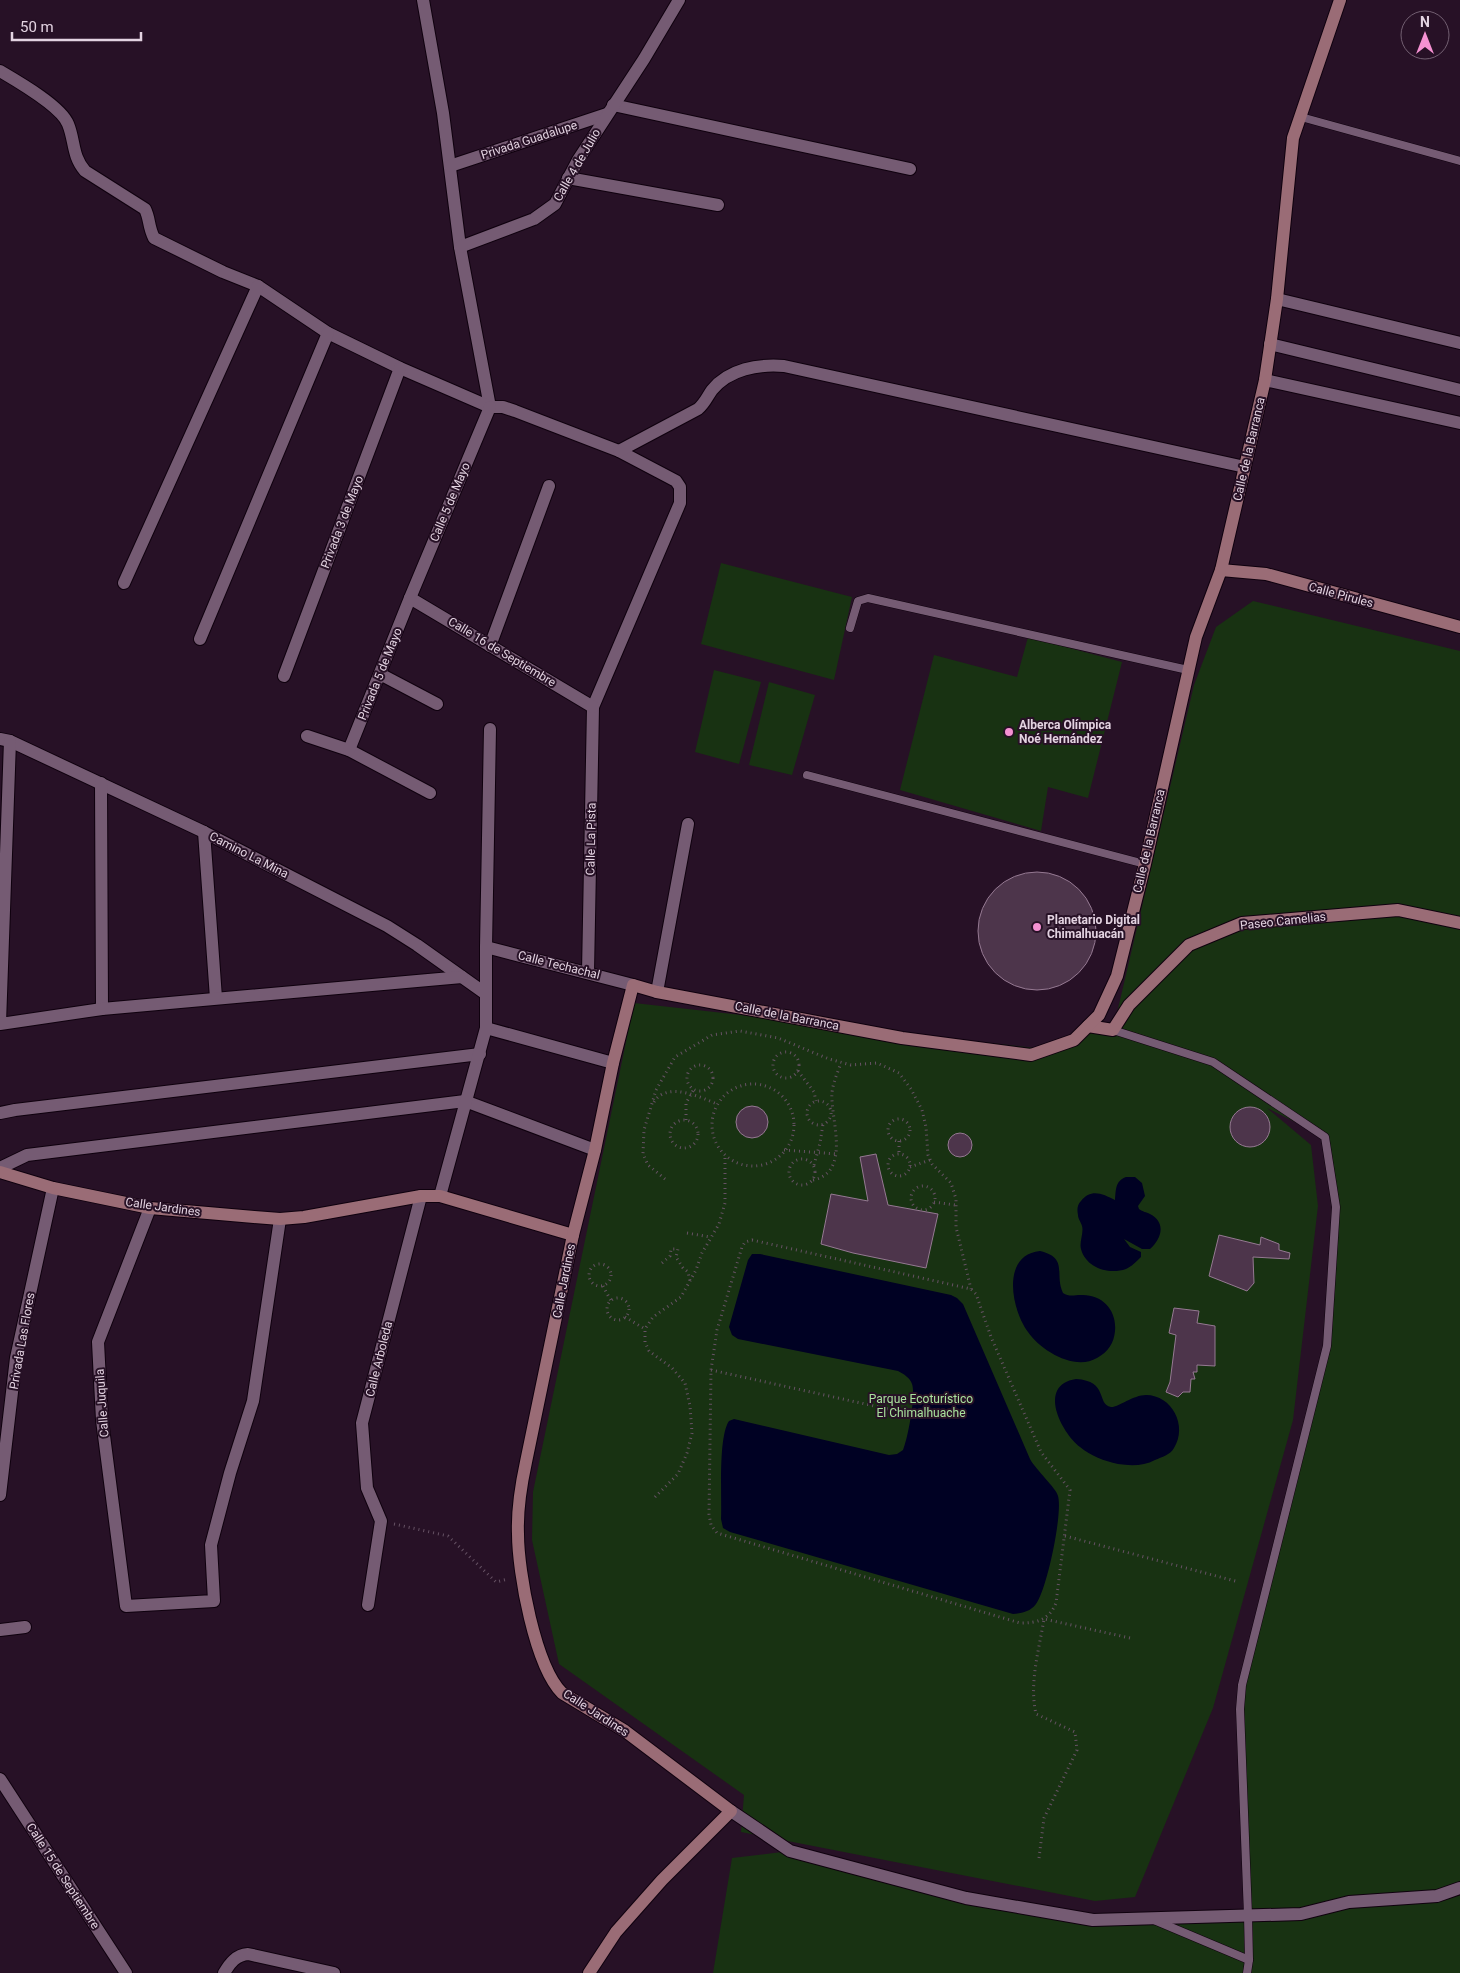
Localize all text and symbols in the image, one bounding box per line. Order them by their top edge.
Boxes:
scale bar [12,10,141,42]
north arrow [1400,10,1450,60]
text: N [1420,14,1430,30]
text: 50 m [20,18,54,36]
street label: Privada Guadalupe [479,118,579,162]
street label: Calle 4 de Julio [551,126,603,204]
street label: Calle de la Barranca [1230,396,1268,502]
street label: Calle 5 de Mayo [427,460,473,544]
street label: Privada 3 de Mayo [318,473,366,570]
street label: Calle Pirules [1307,580,1375,610]
street label: Calle 16 de Septiembre [446,614,558,690]
street label: Privada 5 de Mayo [355,626,405,722]
place label: Alberca Olímpica Noé Hernández [1019,718,1112,746]
marker: Alberca Olímpica Noé Hernández [1003,726,1015,738]
street label: Calle de la Barranca [1130,788,1168,894]
street label: Calle La Pista [583,803,599,875]
street label: Camino La Mina [207,829,291,881]
street label: Paseo Camelias [1239,910,1327,932]
place label: Planetario Digital Chimalhuacán [1047,913,1140,941]
marker: Planetario Digital Chimalhuacán [1031,921,1043,933]
street label: Calle Techachal [517,948,601,982]
street label: Calle de la Barranca [734,999,840,1033]
street label: Calle Jardines [125,1195,201,1219]
street label: Calle Jardines [550,1243,578,1319]
street label: Privada Las Flores [7,1291,37,1391]
street label: Calle Arboleda [363,1320,395,1398]
street label: Calle Juquila [93,1368,111,1438]
park label: Parque Ecoturístico El Chimalhuache [869,1392,973,1420]
street label: Calle Jardines [561,1687,631,1739]
street label: Calle 15 de Septiembre [24,1821,102,1931]

